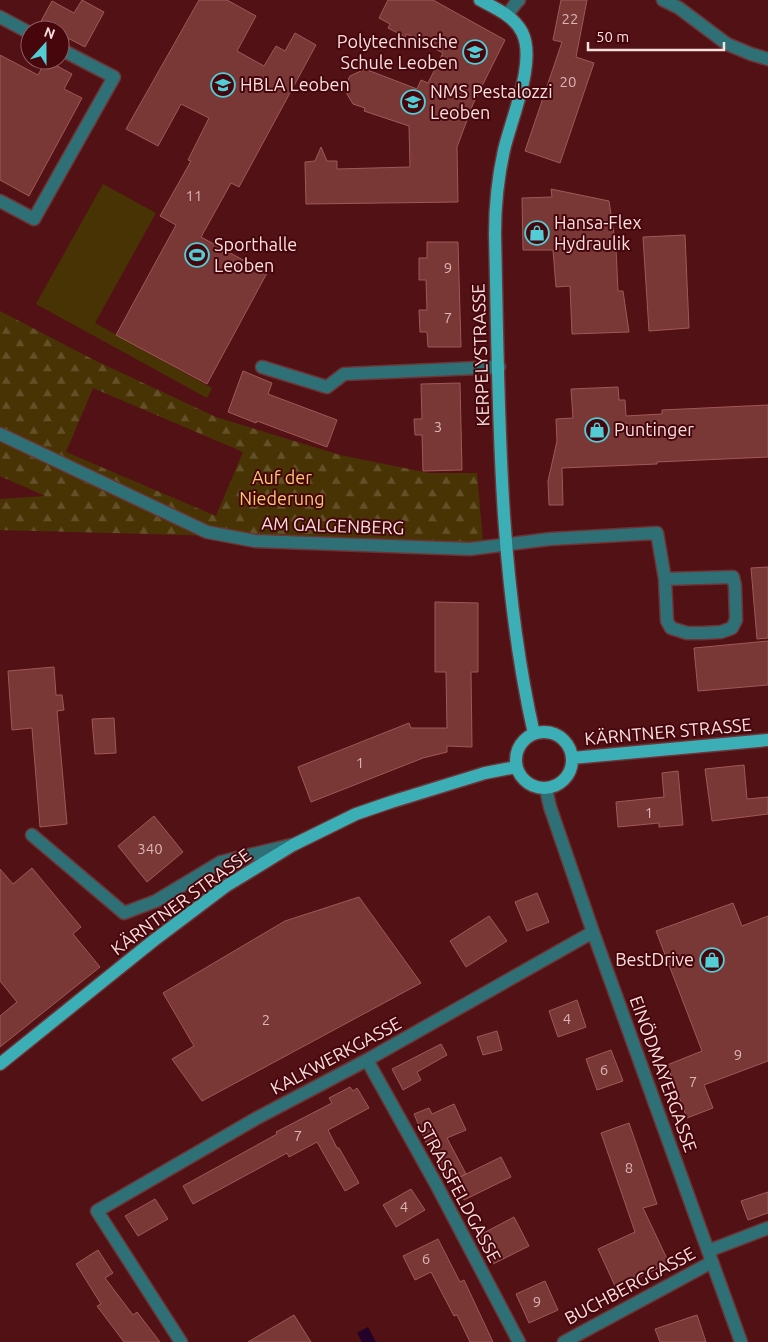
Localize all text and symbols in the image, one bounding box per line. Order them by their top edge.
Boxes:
house number: 22 [562,10,578,27]
north arrow [20,20,70,70]
scale bar [588,20,724,52]
text: N [42,24,57,42]
text: 50 m [596,28,629,45]
place label: Polytechnische Schule Leoben [337,31,458,72]
school or university icon: Polytechnische Schule Leoben [462,39,488,65]
school or university icon: HBLA Leoben [210,72,236,98]
house number: 20 [560,73,576,90]
place label: HBLA Leoben [240,74,350,94]
place label: NMS Pestalozzi Leoben [430,81,553,122]
school or university icon: NMS Pestalozzi Leoben [400,89,426,115]
house number: 11 [186,187,202,204]
place label: Hansa-Flex Hydraulik [554,212,642,253]
shop icon: Hansa-Flex Hydraulik [524,220,550,246]
place label: Sporthalle Leoben [214,234,297,275]
sports icon: Sporthalle Leoben [184,242,210,268]
house number: 9 [444,259,452,276]
street label: KERPELYSTRASSE [468,283,492,427]
house number: 7 [444,309,452,326]
shop icon: Puntinger [584,417,610,443]
house number: 3 [434,418,442,435]
place label: Puntinger [614,419,694,439]
park label: Auf der Niederung [239,467,325,508]
street label: AM GALGENBERG [261,513,405,537]
street label: KÄRNTNER STRASSE [583,714,752,748]
house number: 1 [356,754,364,771]
house number: 1 [645,804,653,821]
house number: 340 [137,840,163,857]
street label: KÄRNTNER STRASSE [107,844,254,959]
shop icon: BestDrive [699,947,725,973]
place label: BestDrive [615,949,694,969]
street label: EINÖDMAYERGASSE [626,993,702,1155]
house number: 4 [563,1010,571,1027]
house number: 2 [262,1011,270,1028]
street label: KALKWERKGASSE [267,1012,404,1098]
house number: 9 [734,1046,742,1063]
house number: 6 [600,1061,608,1078]
house number: 7 [689,1073,697,1090]
street label: STRASSFELDGASSE [414,1118,505,1265]
house number: 7 [294,1127,302,1144]
house number: 8 [625,1159,633,1176]
house number: 4 [400,1198,408,1215]
street label: BUCHBERGGASSE [561,1242,698,1328]
house number: 6 [422,1250,430,1267]
house number: 9 [533,1293,541,1310]

